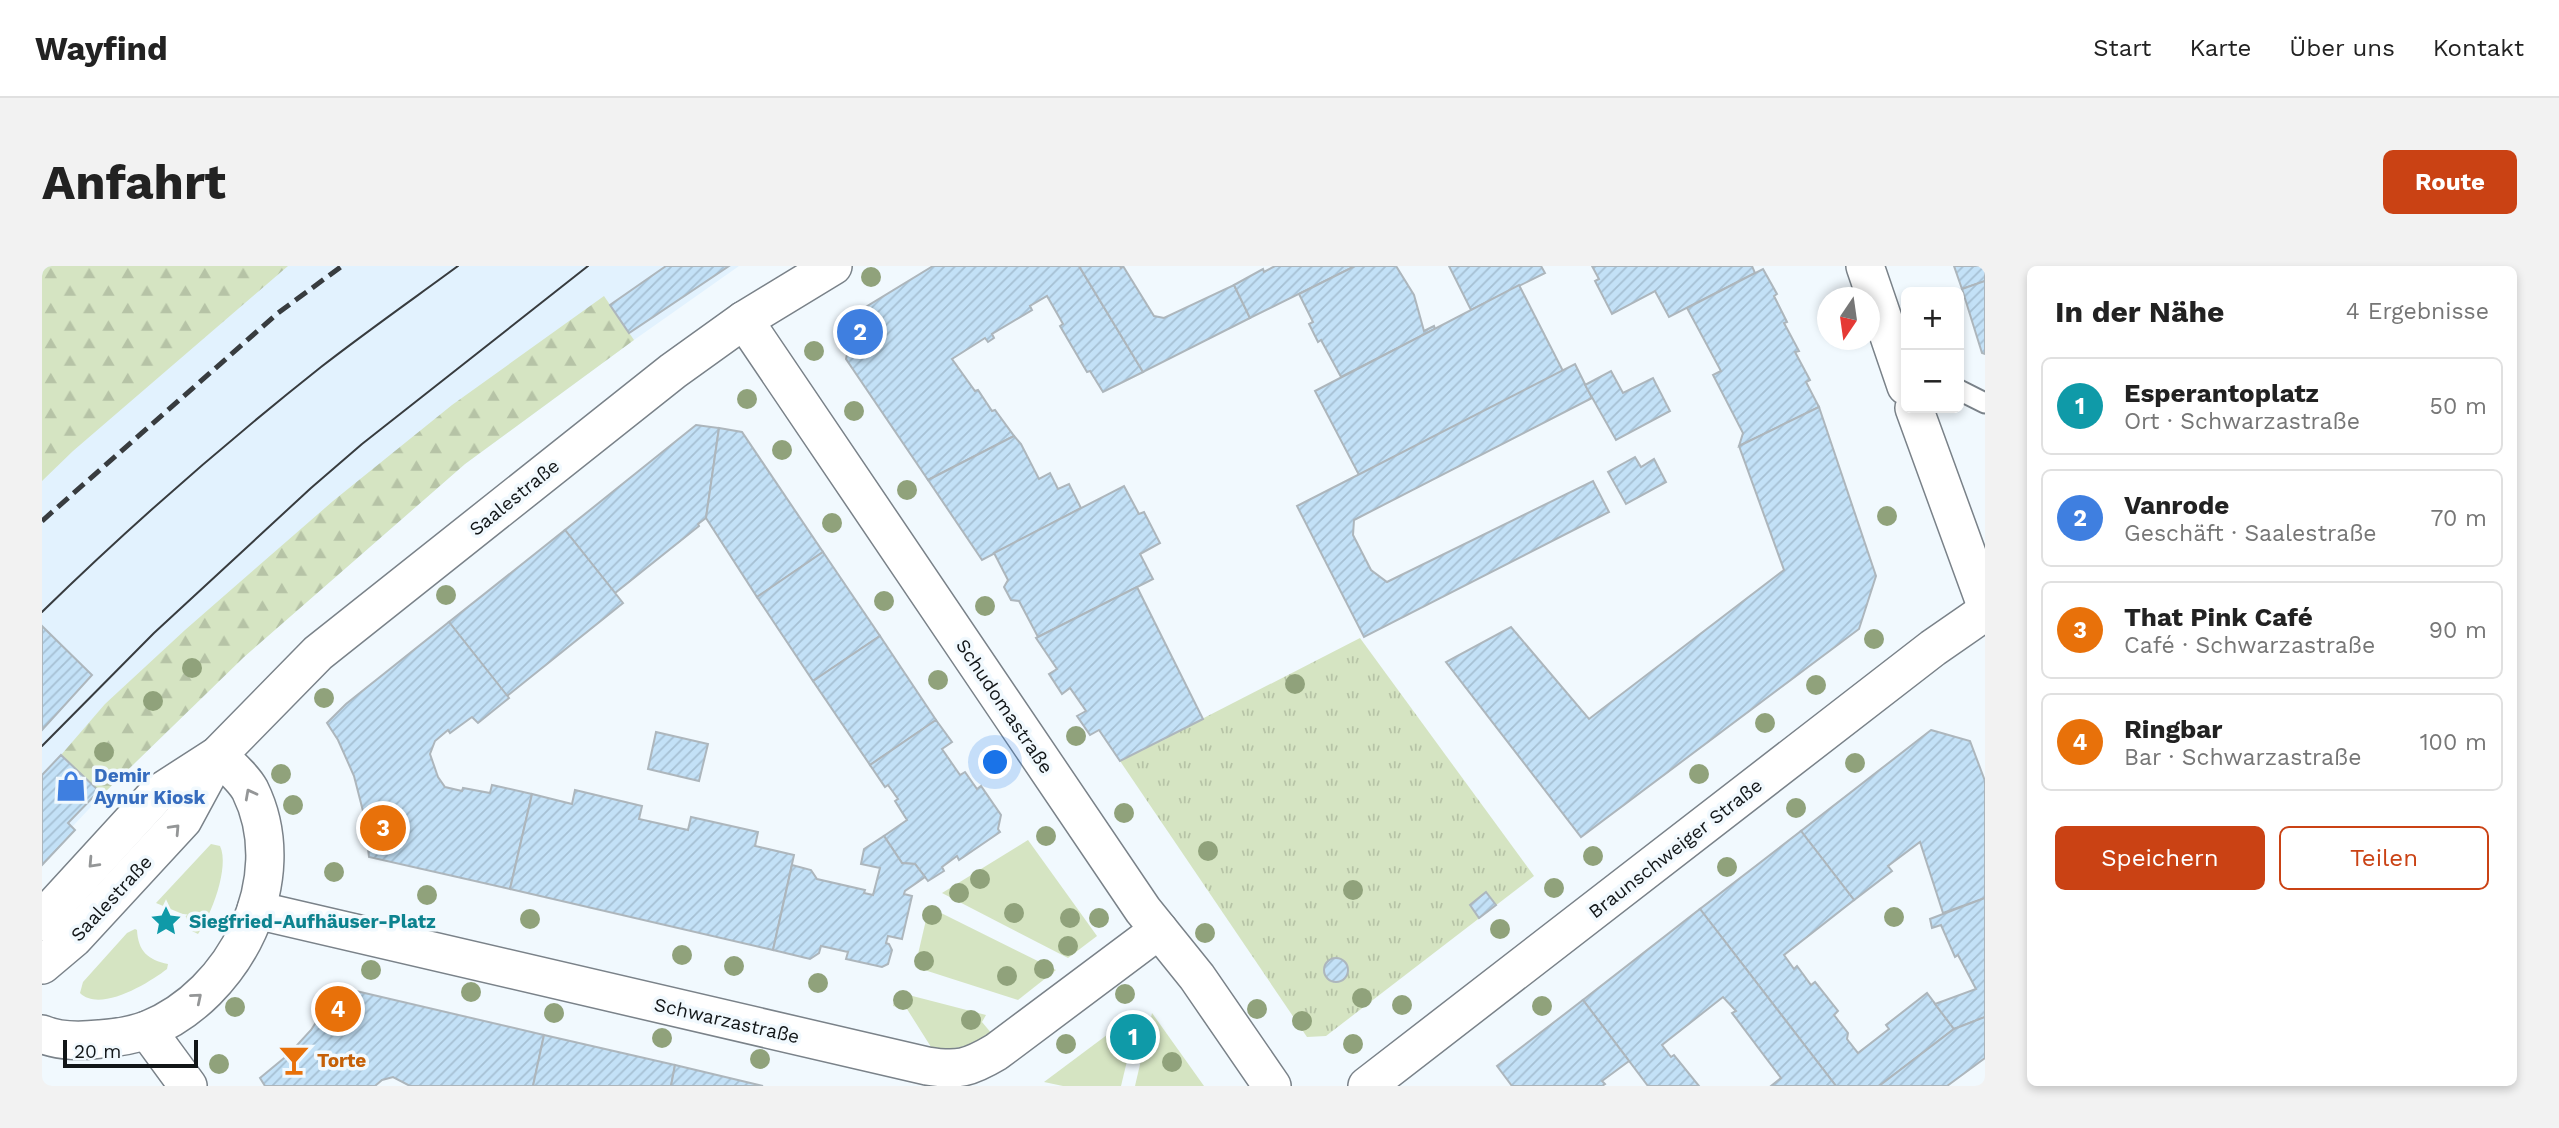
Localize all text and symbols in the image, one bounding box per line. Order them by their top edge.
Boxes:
text: Wayfind [35,29,168,68]
text: Start [2093,34,2151,62]
text: Karte [2189,34,2251,62]
text: Über uns [2289,34,2395,62]
text: Kontakt [2433,34,2524,62]
button: Route [2383,150,2517,214]
text: Anfahrt [42,153,226,211]
north arrow [1817,287,1880,350]
map controls [1901,287,1964,413]
button: + [1901,287,1964,350]
text: In der Nähe [2055,294,2224,329]
text: 4 Ergebnisse [2346,298,2489,325]
pin: 2 [837,306,883,358]
button: − [1901,350,1964,413]
text: Esperantoplatz [2124,378,2319,408]
text: 1 [2075,393,2085,420]
text: 50 m [2430,393,2487,420]
text: Ort · Schwarzastraße [2124,408,2360,435]
street label: Saalestraße [465,454,564,541]
text: Vanrode [2124,490,2229,520]
text: 2 [2073,505,2087,532]
text: 70 m [2430,505,2487,532]
text: Geschäft · Saalestraße [2124,520,2377,547]
text: That Pink Café [2124,602,2313,632]
text: 3 [2073,617,2087,644]
text: 90 m [2429,617,2487,644]
text: Café · Schwarzastraße [2124,632,2375,659]
street label: Schudomastraße [951,635,1058,778]
text: Ringbar [2124,714,2223,744]
text: 4 [2073,729,2087,756]
text: 100 m [2420,729,2487,756]
text: Bar · Schwarzastraße [2124,744,2361,771]
your location [978,745,1012,779]
place label: Demir Aynur Kiosk [94,764,205,809]
shop icon: Demir Aynur Kiosk [54,769,88,803]
street label: Braunschweiger Straße [1584,773,1767,923]
one-way arrow [244,788,258,801]
pin: 3 [360,802,406,854]
one-way arrow [167,824,180,837]
button: Speichern [2055,826,2265,890]
button: Teilen [2279,826,2489,890]
street label: Saalestraße [66,851,157,946]
one-way arrow [89,855,101,868]
place icon: Siegfried-Aufhäuser-Platz [149,904,183,938]
place label: Siegfried-Aufhäuser-Platz [189,910,436,933]
pin: 4 [315,983,361,1035]
street label: Schwarzastraße [652,993,802,1048]
one-way arrow [188,994,201,1006]
pin: 1 [1110,1011,1156,1063]
scale bar [63,1037,198,1069]
text: 20 m [74,1040,121,1063]
bar icon: Torte [277,1043,311,1077]
place label: Torte [317,1049,366,1072]

